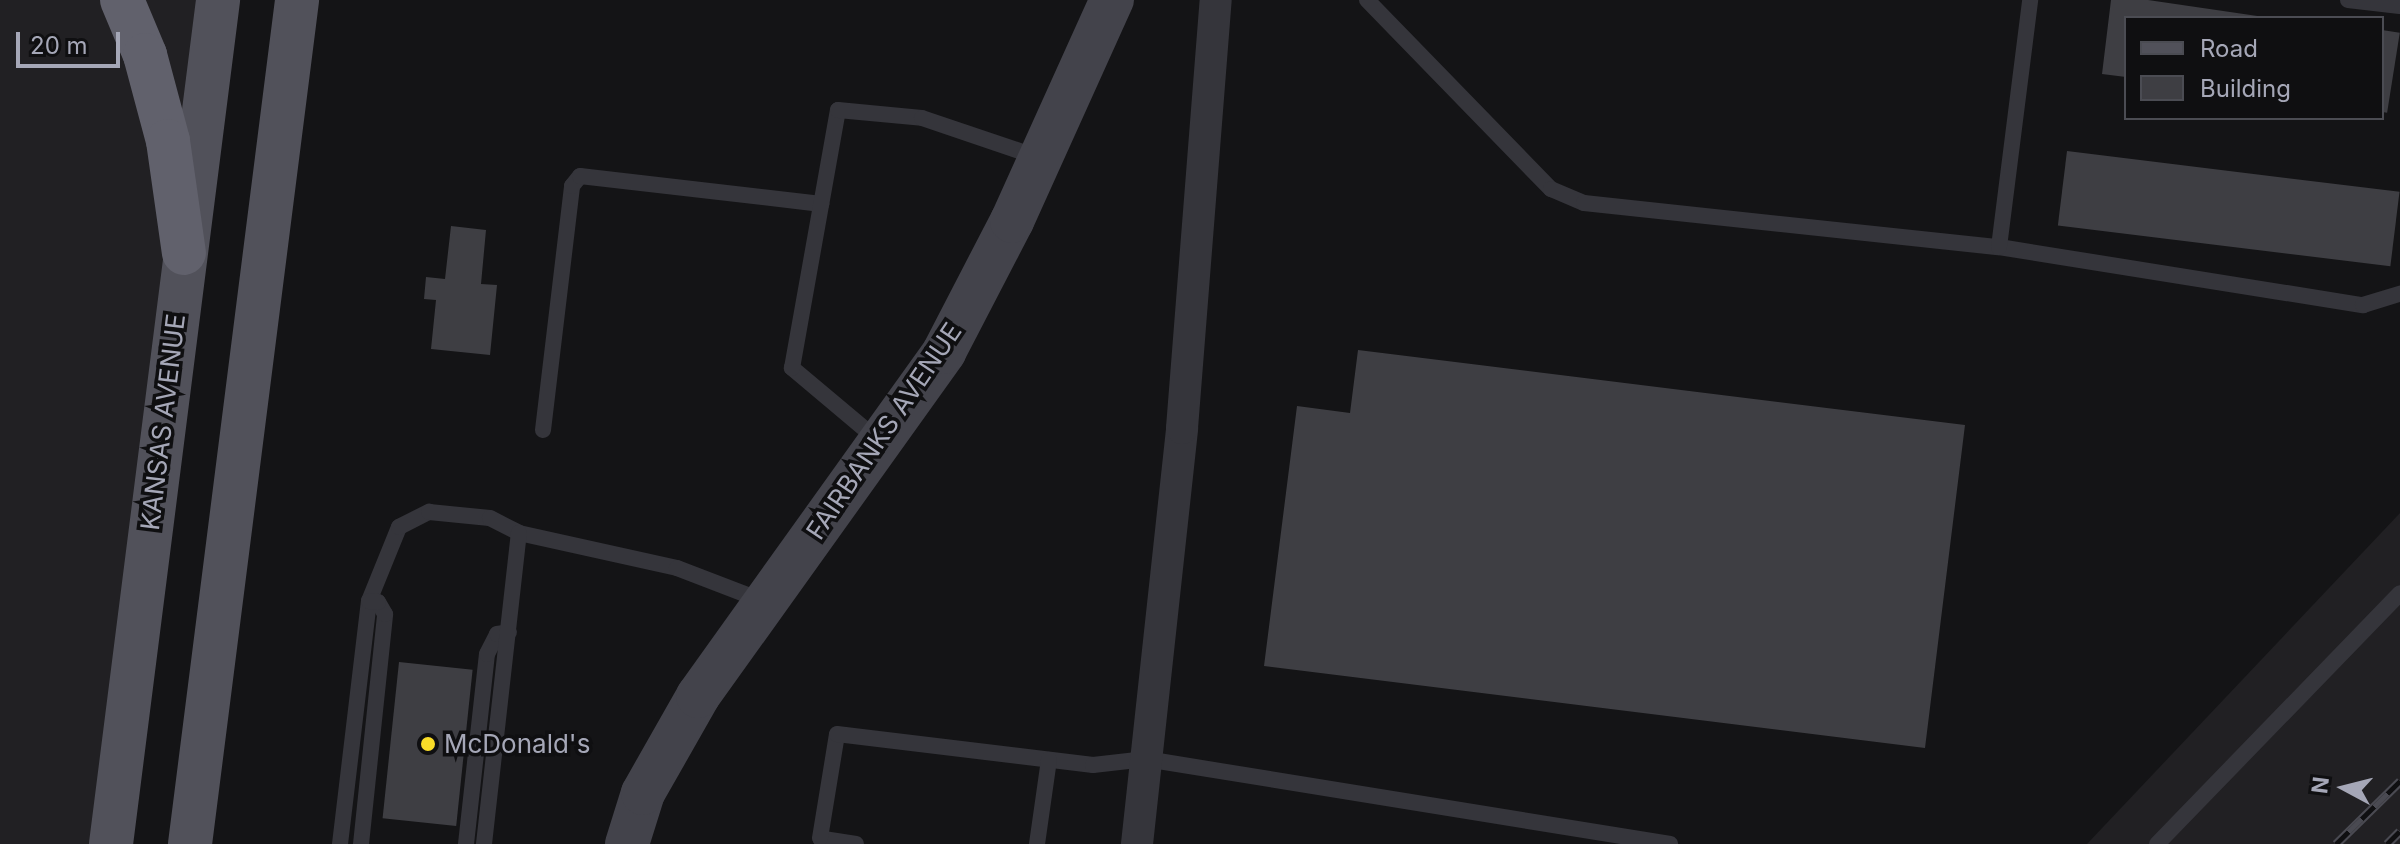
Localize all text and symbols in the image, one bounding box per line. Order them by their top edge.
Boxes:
scale bar [20,16,124,66]
legend [2124,16,2384,120]
text: 20 m [30,31,88,60]
text: Road [2200,34,2258,63]
text: Building [2200,74,2291,103]
street label: KANSAS AVENUE [134,312,192,532]
street label: FAIRBANKS AVENUE [800,317,968,545]
place label: McDonald's [444,728,590,760]
marker: McDonald's [419,735,437,753]
north arrow [2304,748,2384,828]
text: N [2306,775,2334,795]

